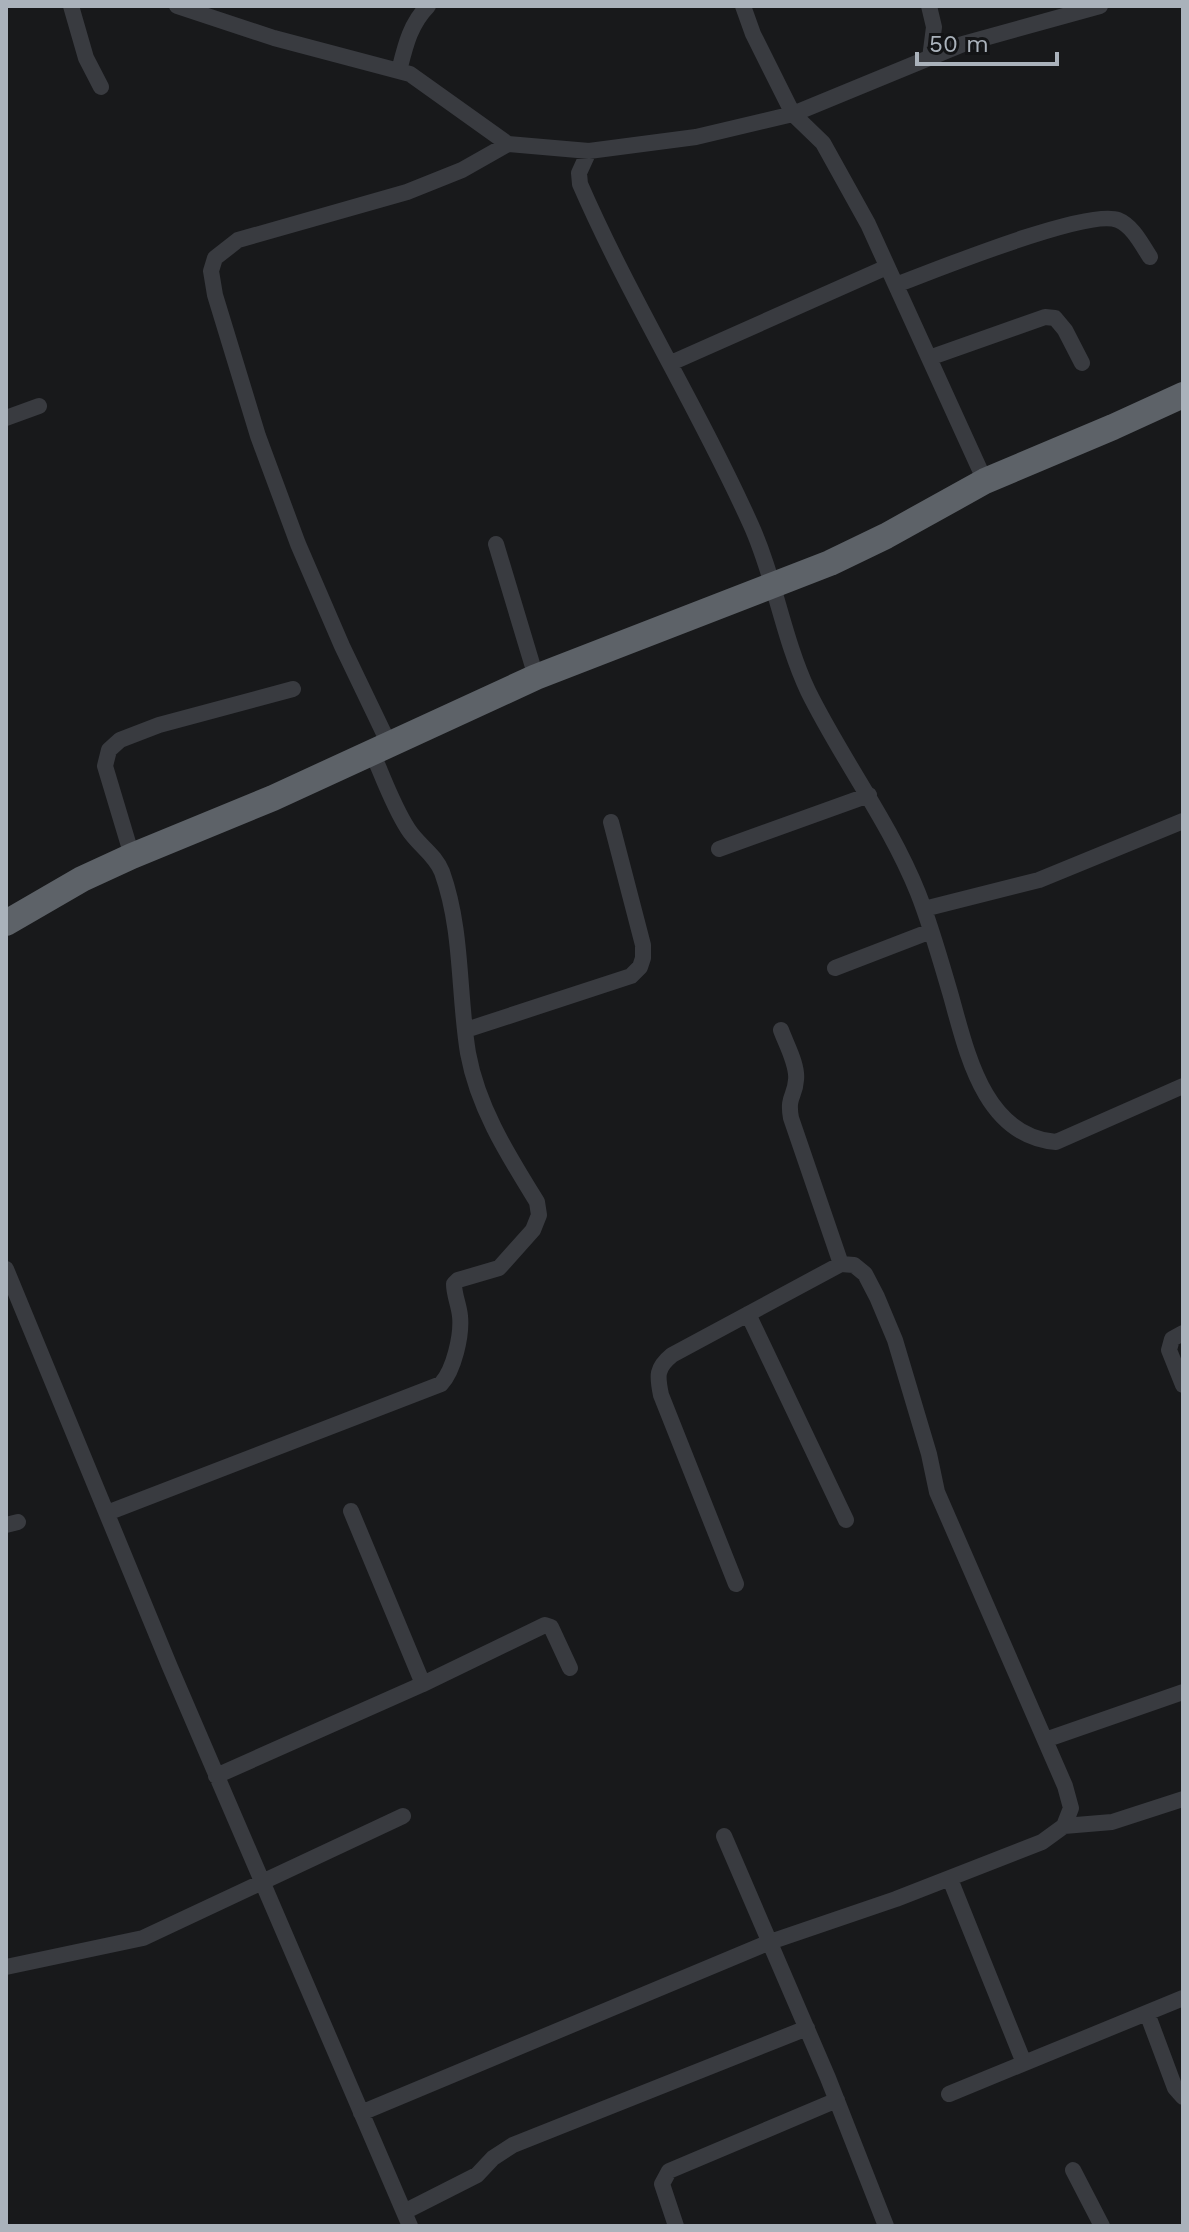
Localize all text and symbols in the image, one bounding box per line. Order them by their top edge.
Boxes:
scale bar [917,16,1057,66]
text: 50 m [929,30,989,58]

